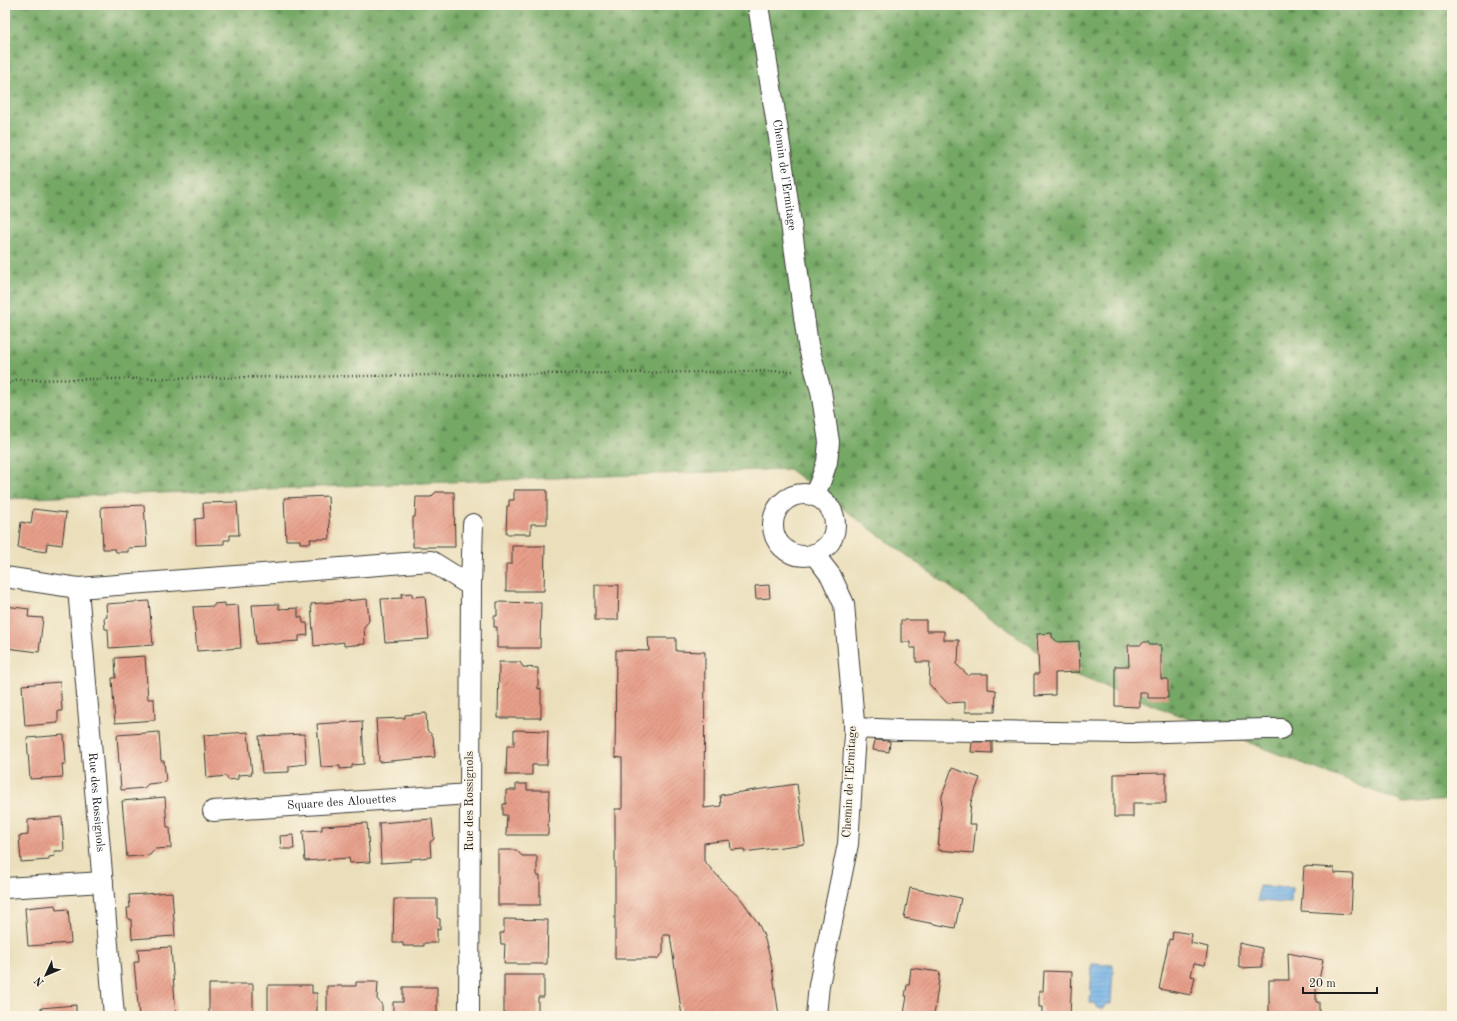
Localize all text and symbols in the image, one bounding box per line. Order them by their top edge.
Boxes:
street label: Chemin de l'Ermitage [770,119,798,232]
street label: Chemin de l'Ermitage [841,725,859,838]
street label: Rue des Rossignols [464,751,476,851]
street label: Rue des Rossignols [86,752,106,853]
street label: Square des Alouettes [287,793,397,812]
north arrow [26,955,66,995]
scale bar [1303,969,1377,995]
text: N [33,974,47,988]
text: 20 m [1309,978,1336,990]

